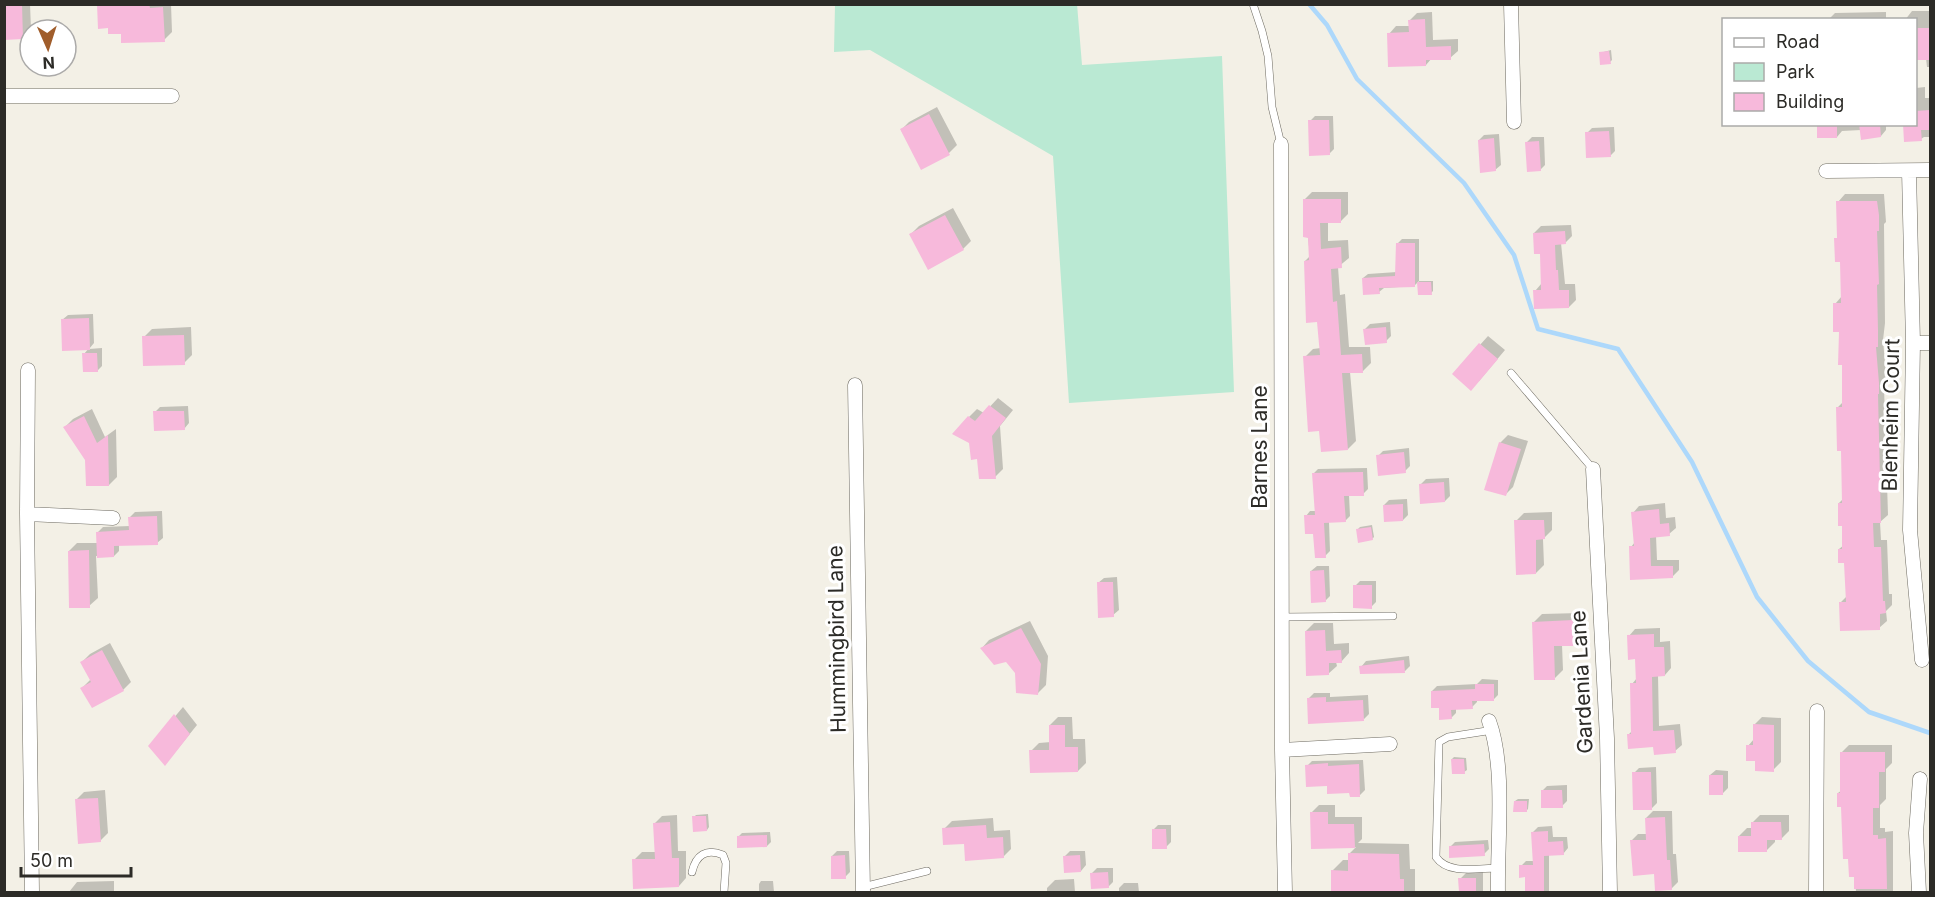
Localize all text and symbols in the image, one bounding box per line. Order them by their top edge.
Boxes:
north arrow [18,18,78,78]
legend [1722,18,1917,126]
text: Road [1776,31,1819,52]
text: N [42,53,55,73]
text: Park [1776,61,1815,82]
text: Building [1776,91,1844,112]
street label: Blenheim Court [1877,338,1904,492]
street label: Barnes Lane [1247,385,1272,509]
street label: Hummingbird Lane [822,545,851,733]
street label: Gardenia Lane [1565,610,1598,754]
scale bar [21,840,130,878]
text: 50 m [30,850,73,871]

